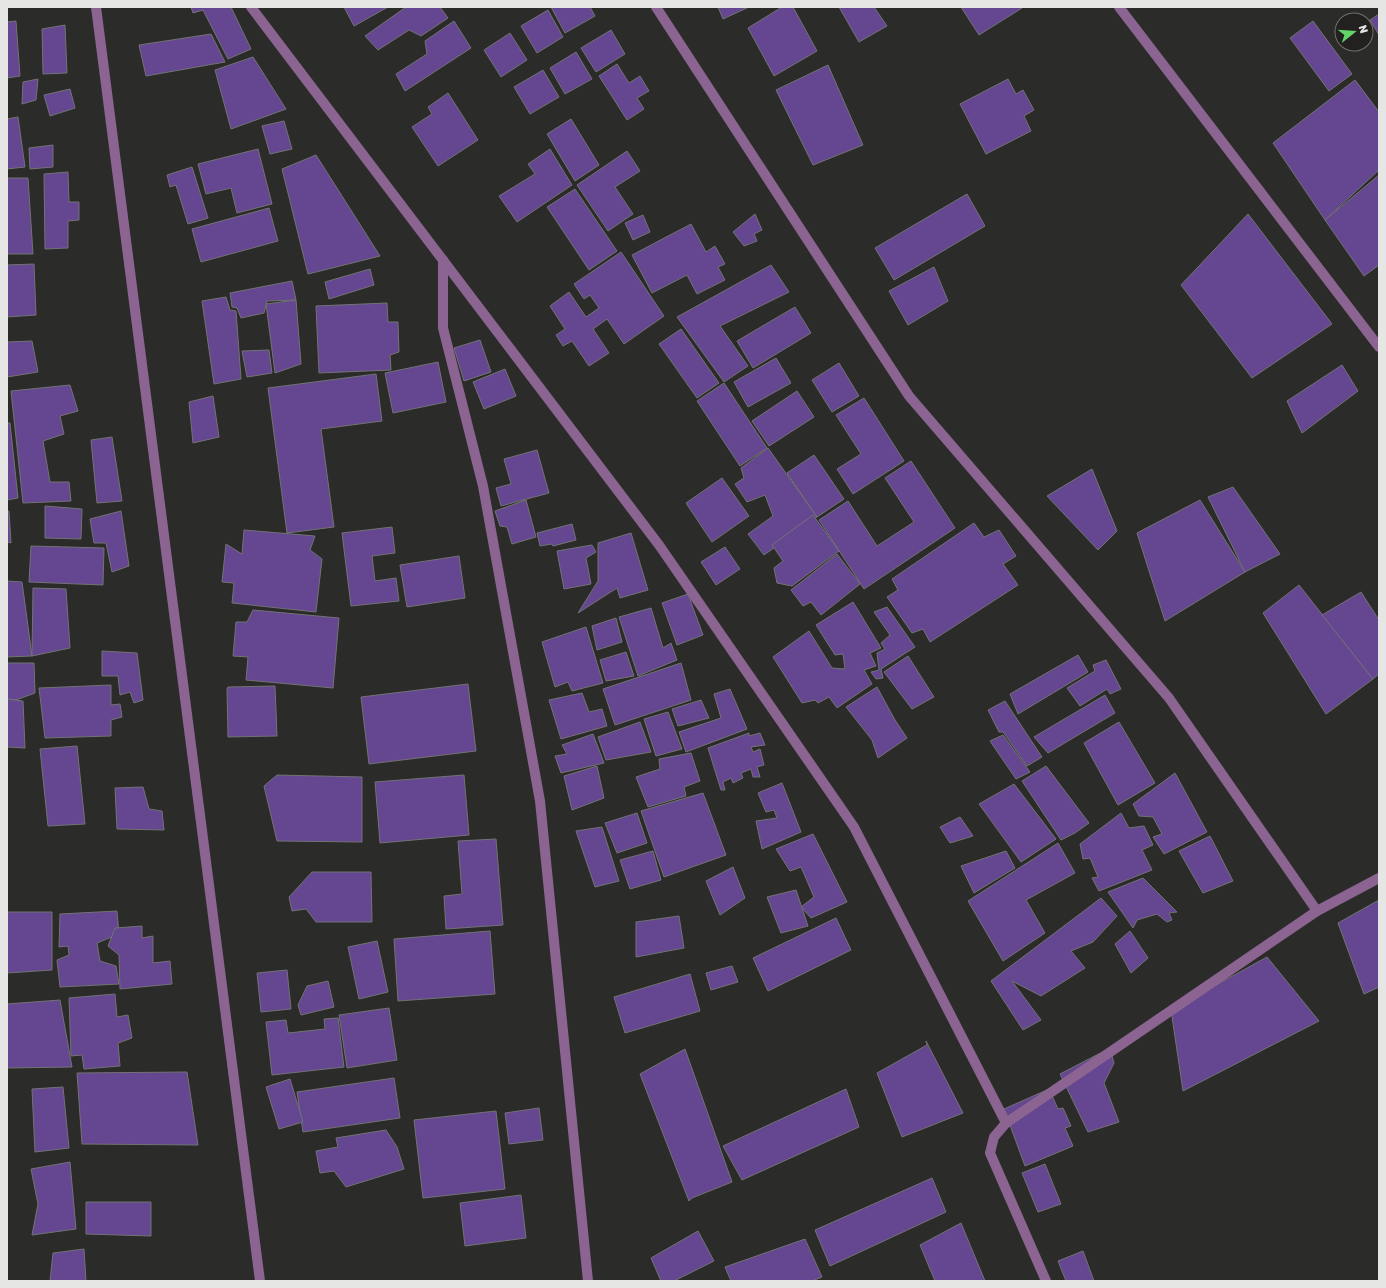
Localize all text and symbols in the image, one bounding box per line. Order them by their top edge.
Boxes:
north arrow [1334,12,1374,52]
text: N [1356,24,1370,35]

